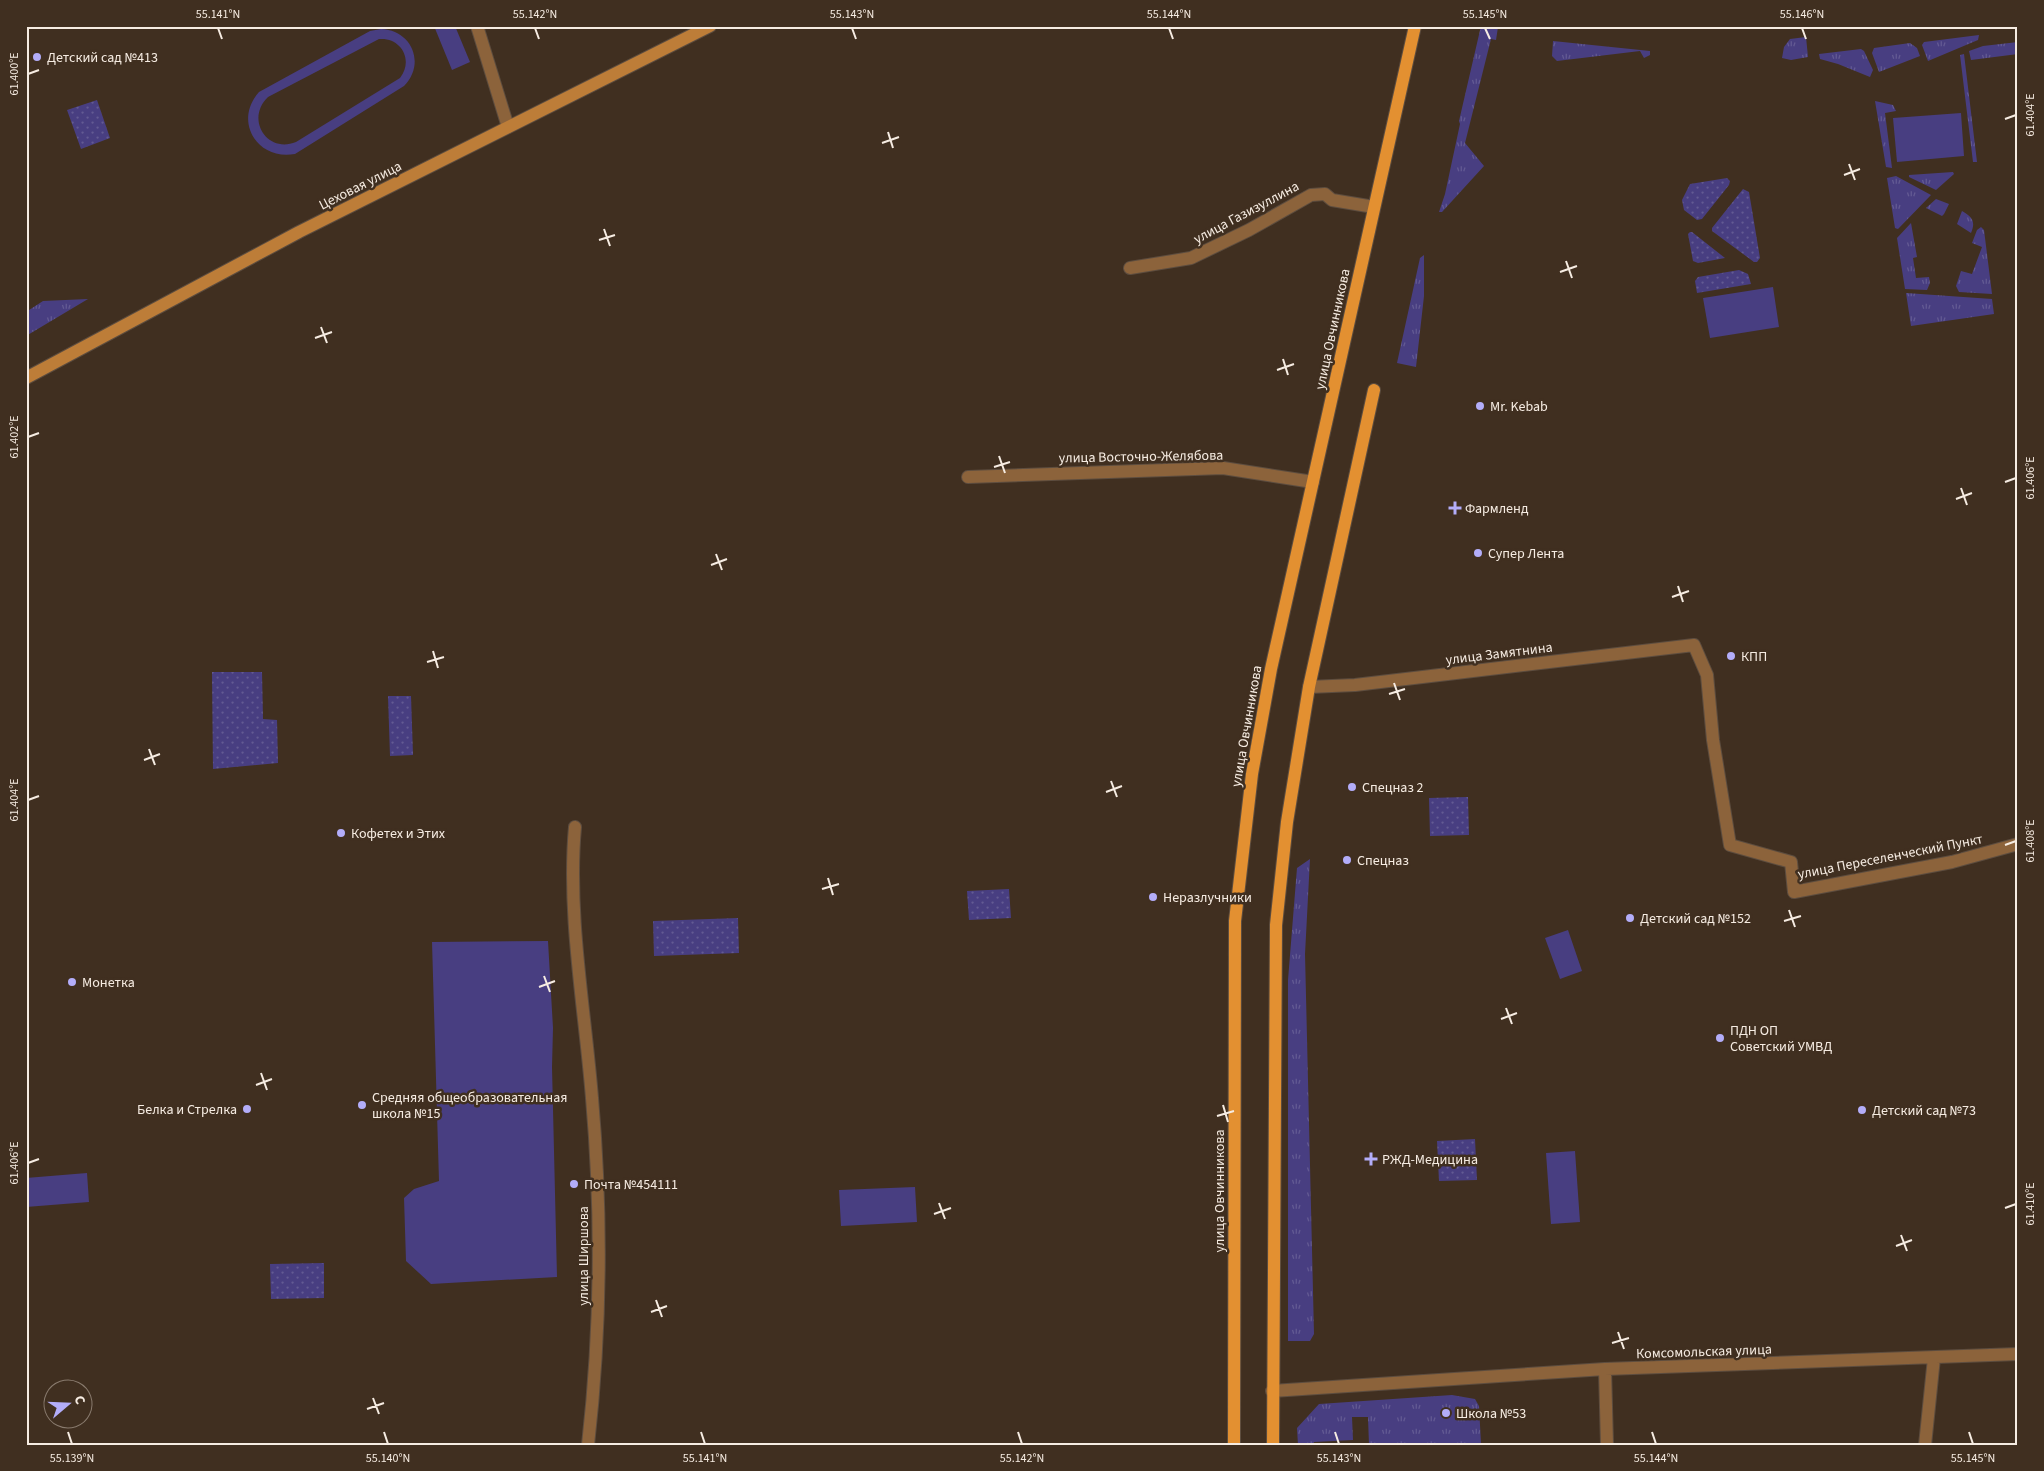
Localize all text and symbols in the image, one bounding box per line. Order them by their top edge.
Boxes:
text: 55.141°N [196,6,240,23]
text: 55.142°N [513,6,557,23]
text: 55.143°N [830,6,874,23]
text: 55.144°N [1147,6,1191,23]
text: 55.145°N [1463,6,1507,23]
text: 55.146°N [1780,6,1824,23]
place label: Детский сад №413 [47,48,158,68]
marker: Детский сад №413 [31,51,43,63]
text: 61.400°E [6,52,23,96]
text: 61.404°E [2022,93,2039,137]
street label: Цеховая улица [316,156,405,215]
street label: улица Газизуллина [1190,177,1303,249]
street label: улица Овчинникова [1310,267,1356,391]
place label: Mr. Kebab [1490,397,1548,417]
marker: Mr. Kebab [1474,400,1486,412]
text: 61.402°E [6,415,23,459]
street label: улица Восточно-Желябова [1059,446,1223,468]
text: 61.406°E [2022,456,2039,500]
place label: Фармленд [1465,499,1529,519]
marker: Фармленд [1449,502,1461,514]
place label: Супер Лента [1488,544,1564,564]
marker: Супер Лента [1472,547,1484,559]
street label: улица Замятнина [1445,638,1554,670]
place label: КПП [1741,647,1767,667]
marker: КПП [1725,650,1737,662]
street label: улица Овчинникова [1226,664,1268,788]
text: 61.404°E [6,778,23,822]
place label: Спецназ 2 [1362,778,1424,798]
marker: Спецназ 2 [1346,781,1358,793]
text: 61.408°E [2022,819,2039,863]
place label: Кофетех и Этих [351,824,446,844]
marker: Кофетех и Этих [335,827,347,839]
street label: улица Переселенческий Пункт [1796,829,1985,885]
place label: Спецназ [1357,851,1409,871]
marker: Спецназ [1341,854,1353,866]
place label: Неразлучники [1163,888,1252,908]
marker: Неразлучники [1147,891,1159,903]
place label: Детский сад №152 [1640,909,1751,929]
marker: Детский сад №152 [1624,912,1636,924]
place label: Монетка [82,973,135,993]
marker: Монетка [66,976,78,988]
place label: ПДН ОП Советский УМВД [1730,1021,1832,1057]
marker: ПДН ОП Советский УМВД [1714,1032,1726,1044]
place label: Средняя общеобразовательная школа №15 [372,1088,567,1124]
marker: Средняя общеобразовательная школа №15 [356,1099,368,1111]
place label: Белка и Стрелка [137,1100,237,1120]
place label: Детский сад №73 [1872,1101,1976,1121]
marker: Белка и Стрелка [241,1103,253,1115]
marker: Детский сад №73 [1856,1104,1868,1116]
street label: улица Овчинникова [1210,1130,1230,1252]
text: 61.406°E [6,1141,23,1185]
place label: РЖД-Медицина [1382,1150,1478,1170]
marker: РЖД-Медицина [1364,1152,1378,1166]
place label: Почта №454111 [584,1175,678,1195]
marker: Почта №454111 [568,1178,580,1190]
text: 61.410°E [2022,1182,2039,1226]
street label: улица Ширшова [574,1206,594,1306]
street label: Комсомольская улица [1636,1340,1772,1364]
north arrow [42,1378,92,1428]
text: С [69,1393,90,1407]
place label: Школа №53 [1456,1404,1526,1424]
marker: Школа №53 [1440,1407,1452,1419]
text: 55.139°N [50,1450,94,1467]
text: 55.140°N [366,1450,410,1467]
text: 55.141°N [683,1450,727,1467]
text: 55.142°N [1000,1450,1044,1467]
text: 55.143°N [1317,1450,1361,1467]
text: 55.144°N [1634,1450,1678,1467]
text: 55.145°N [1951,1450,1995,1467]

